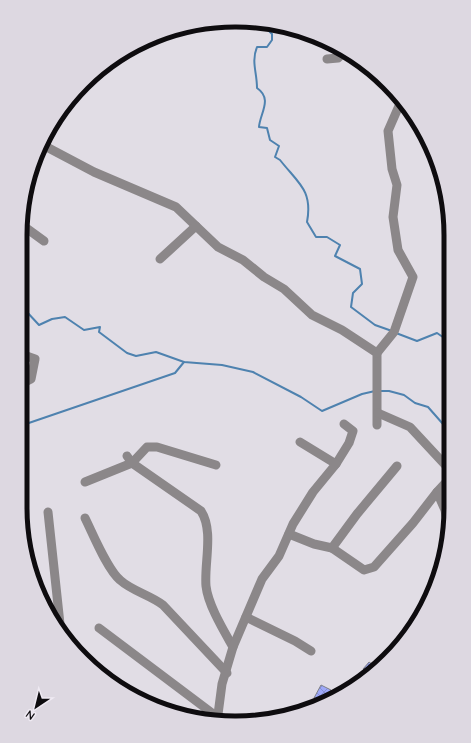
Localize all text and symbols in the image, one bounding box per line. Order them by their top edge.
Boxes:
north arrow [16,687,56,727]
text: N [23,707,38,723]

